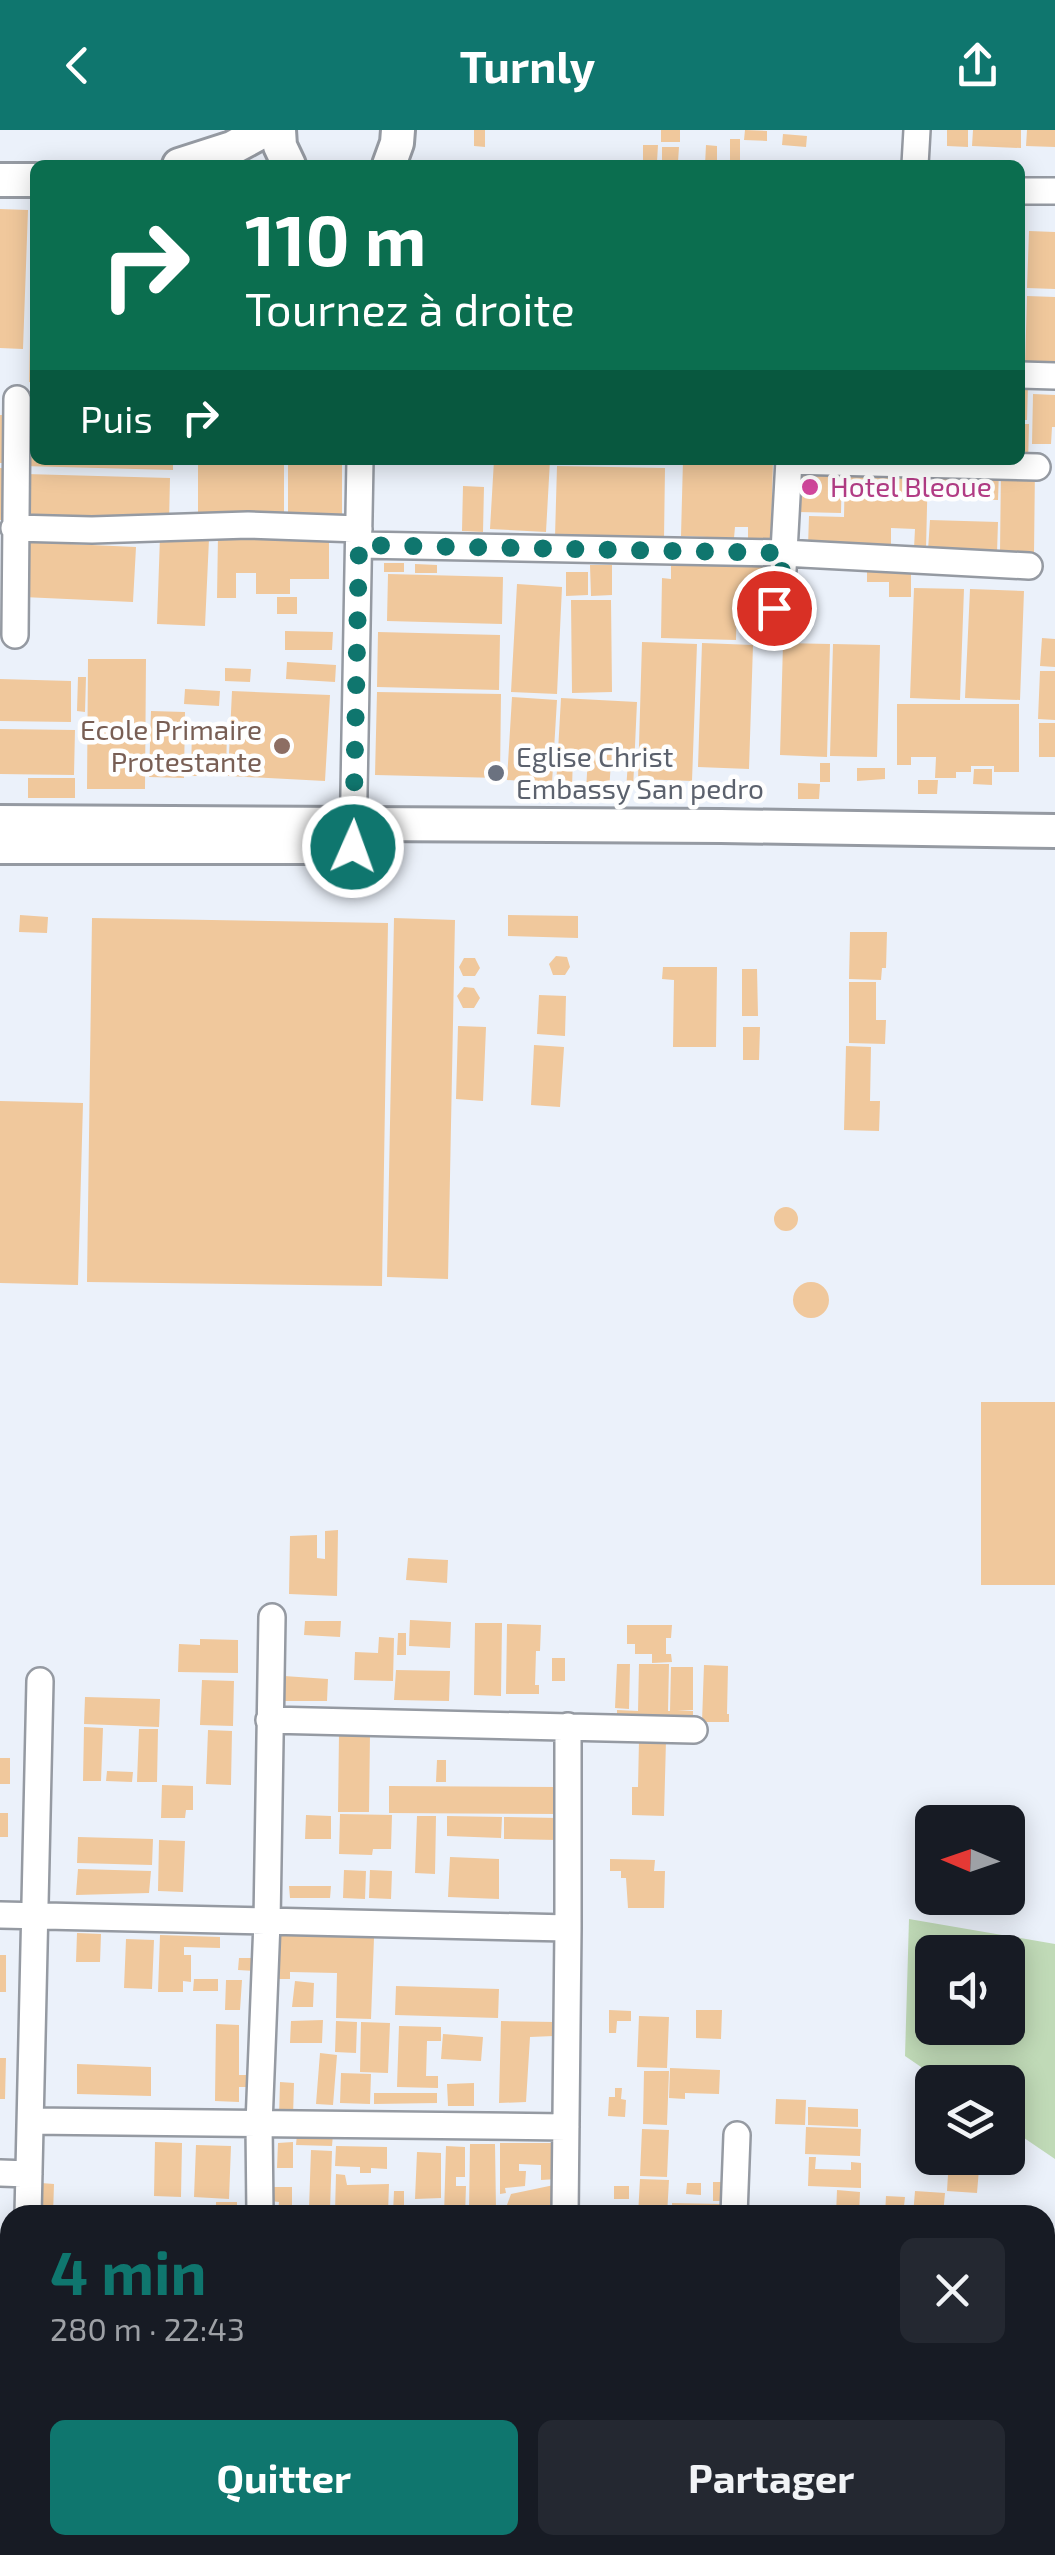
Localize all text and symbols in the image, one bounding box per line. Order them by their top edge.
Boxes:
icon: back [50,38,105,93]
text: Turnly [460,38,595,92]
icon: share [950,38,1005,93]
text: 110 m [245,196,426,280]
icon: right [80,200,210,330]
text: Tournez à droite [245,281,575,335]
icon: right [173,390,228,445]
text: Puis [80,395,153,441]
place label: Hotel Bleoue [830,469,992,503]
marker: Hotel Bleoue [799,476,821,498]
pin [732,566,817,651]
icon: arrive [747,581,802,636]
place label: Ecole Primaire Protestante [80,712,262,778]
marker: Ecole Primaire Protestante [271,735,293,757]
place label: Eglise Christ Embassy San pedro [516,739,764,805]
marker: Eglise Christ Embassy San pedro [485,762,507,784]
position arrow [301,795,405,899]
north arrow [915,1805,1025,1915]
map controls [915,1805,1025,2175]
button: sound [915,1935,1025,2045]
button: layers [915,2065,1025,2175]
text: 4 min [50,2235,207,2307]
button: close [900,2238,1005,2343]
text: 280 m · 22:43 [50,2309,245,2347]
button: Quitter [50,2420,518,2535]
button: Partager [538,2420,1005,2535]

